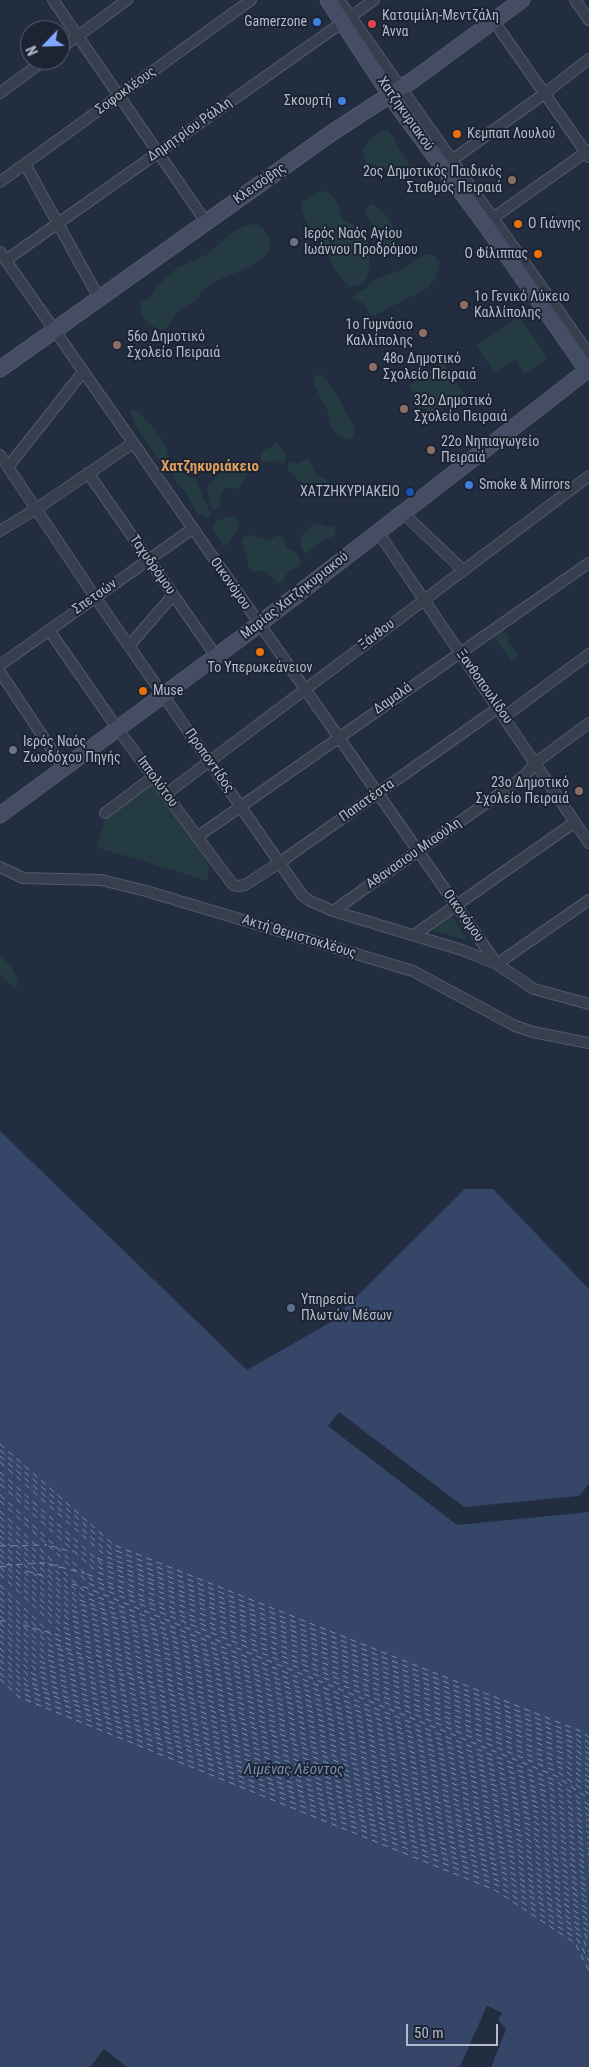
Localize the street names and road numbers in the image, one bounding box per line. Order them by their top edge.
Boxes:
street label: Σοφοκλέους [93,64,159,118]
street label: Χατζηκυριακού [373,74,437,154]
street label: Δημητρίου Ράλλη [144,95,236,165]
street label: Κλεισόβης [231,160,289,208]
street label: Ταχυδρόμου [125,532,179,598]
street label: Μαρίας Χατζηκυριακού [238,549,352,643]
street label: Οικονόμου [206,555,254,613]
street label: Σπετσών [70,576,120,618]
street label: Ξάνθου [356,616,398,654]
street label: Ξανθοπουλίδου [452,647,516,727]
street label: Δαμαλά [370,680,416,718]
street label: Προποντίδος [181,726,237,796]
street label: Ιππολύτου [133,753,181,811]
street label: Παπατέστα [336,776,398,826]
street label: Αθανασιου Μιαούλη [363,815,465,893]
street label: Οικονόμου [439,887,487,945]
street label: Ακτή Θεμιστοκλέους [240,912,358,962]

